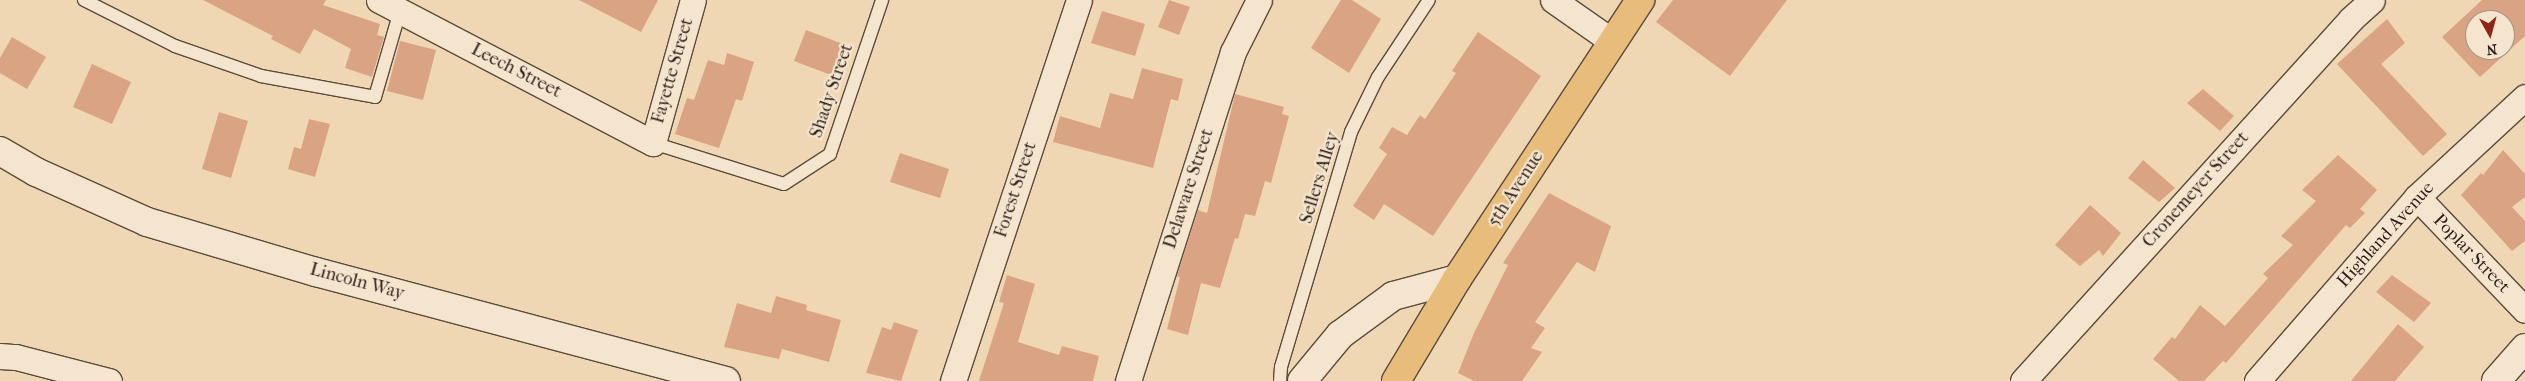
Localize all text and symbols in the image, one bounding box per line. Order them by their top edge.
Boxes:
north arrow [2465,10,2515,60]
street label: Fayette Street [648,16,698,126]
street label: Leech Street [467,39,565,103]
text: N [2485,40,2498,58]
street label: Shady Street [806,41,858,141]
street label: Delaware Street [1159,126,1219,252]
street label: Cronemeyer Street [2138,128,2254,252]
street label: Sellers Alley [1296,130,1344,226]
street label: Forest Street [990,139,1042,241]
street label: 5th Avenue [1483,147,1549,231]
street label: Highland Avenue [2333,178,2439,292]
street label: Poplar Street [2428,210,2514,298]
street label: Lincoln Way [307,259,407,305]

